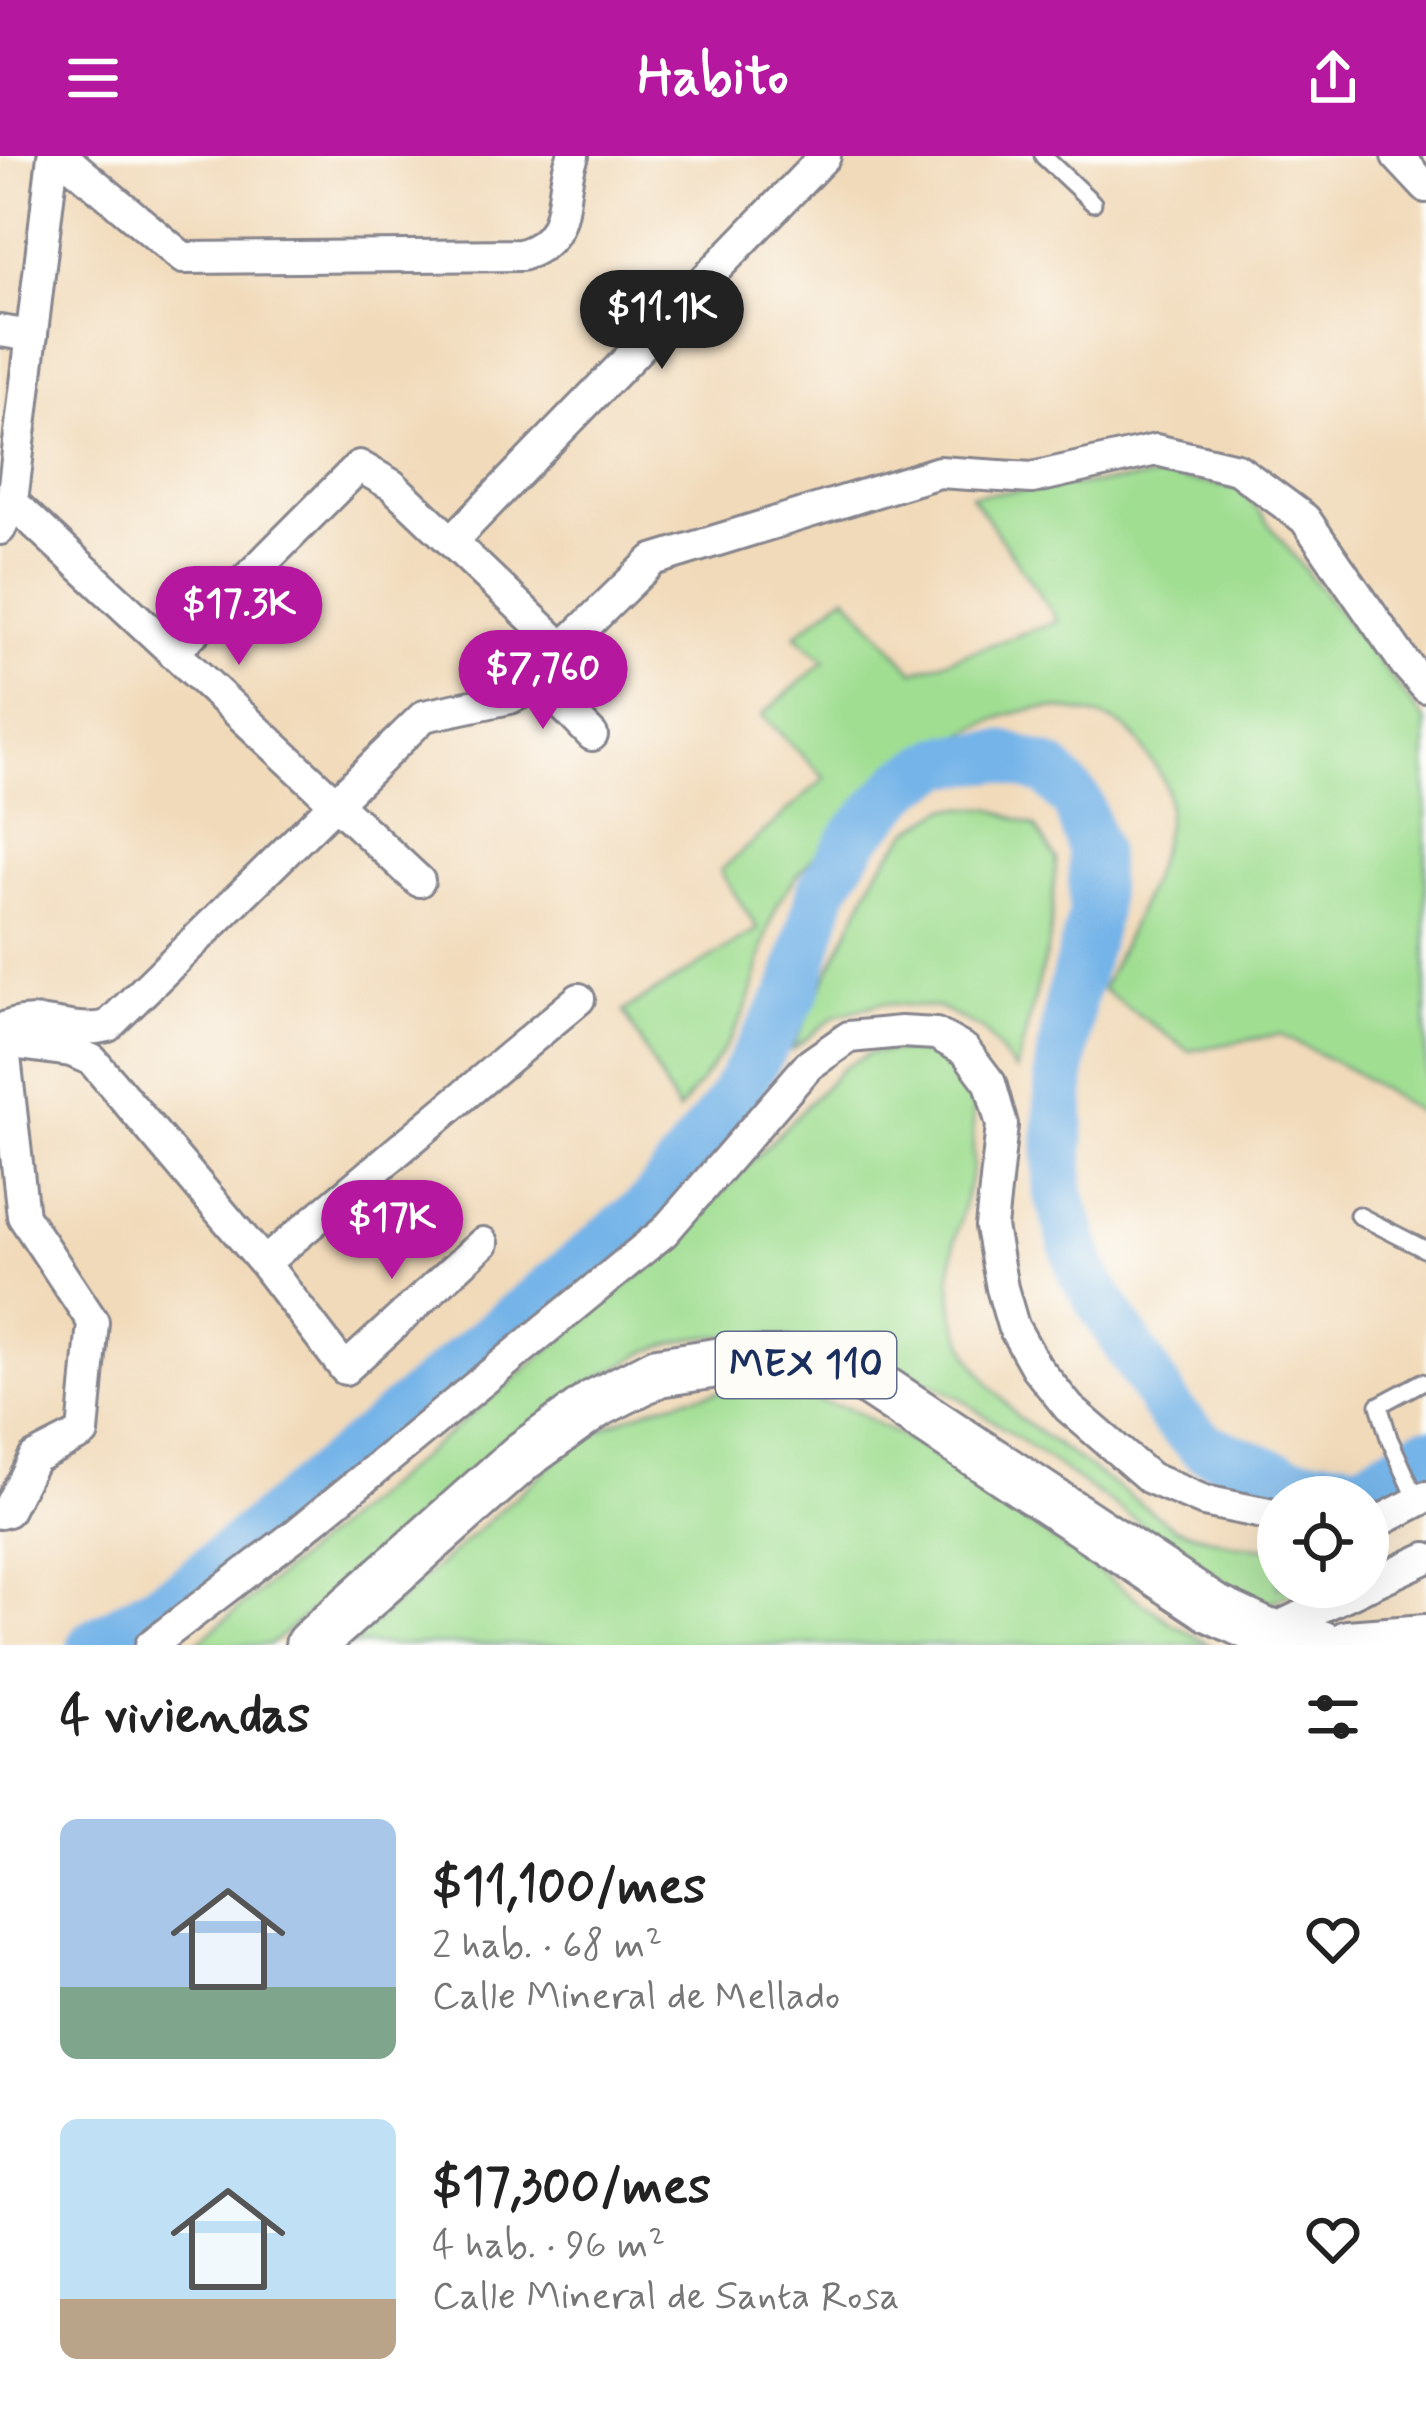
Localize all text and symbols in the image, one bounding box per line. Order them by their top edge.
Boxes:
text: Habito [637,43,789,114]
icon: menu [60,45,126,111]
icon: share [1300,45,1366,111]
pin: $11.1K [564,270,760,372]
text: $11.1K [607,283,717,334]
pin: $17.3K [141,566,337,668]
text: $17.3K [182,579,296,630]
pin: $7,760 [445,630,641,732]
text: $7,760 [486,643,600,694]
pin: $17K [321,1180,463,1282]
text: $17K [348,1193,436,1244]
road number: MEX 110 [716,1332,896,1398]
map controls [1257,1476,1389,1608]
button: locate [1257,1476,1389,1608]
text: 4 viviendas [60,1684,310,1750]
icon: filters [1300,1684,1366,1750]
text: $11,100/mes [432,1855,706,1921]
icon: home [156,1867,300,2011]
icon: heart [1300,1906,1366,1972]
text: 2 hab. · 68 m² [432,1921,662,1972]
text: Calle Mineral de Mellado [432,1972,840,2023]
text: $17,300/mes [432,2155,711,2221]
icon: home [156,2167,300,2311]
icon: heart [1300,2206,1366,2272]
text: 4 hab. · 96 m² [432,2221,665,2272]
text: Calle Mineral de Santa Rosa [432,2272,900,2323]

